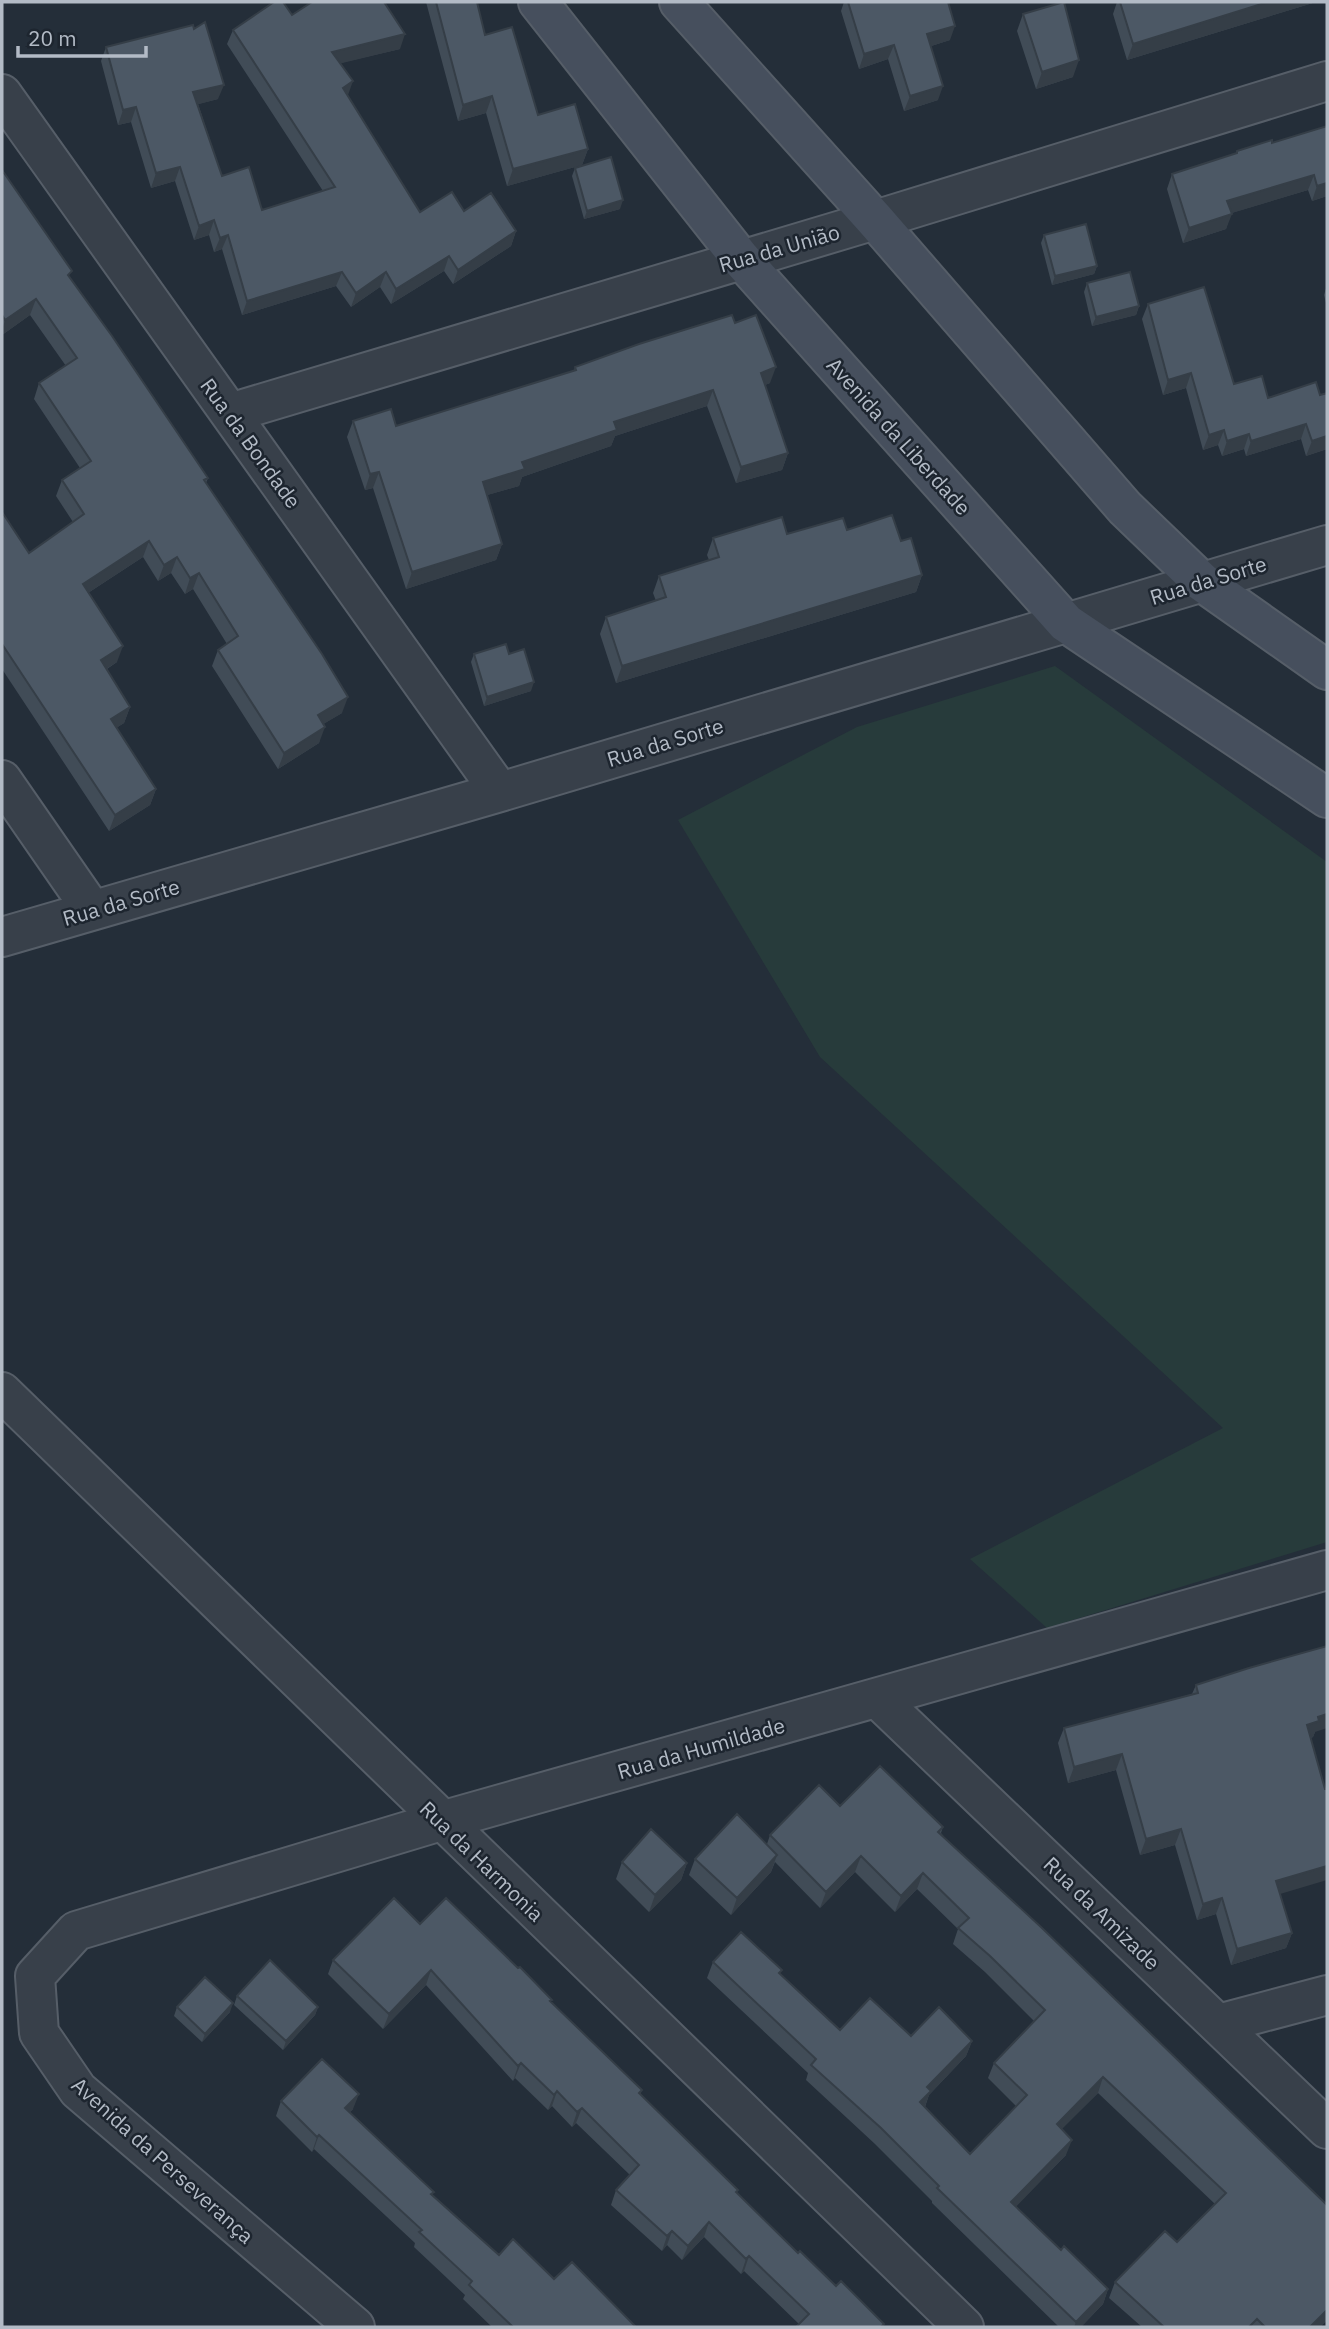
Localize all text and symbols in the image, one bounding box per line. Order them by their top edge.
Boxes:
scale bar [18,14,145,58]
text: 20 m [28,24,77,52]
street label: Rua da União [715,217,843,279]
street label: Avenida da Liberdade [821,351,977,521]
street label: Rua da Bondade [194,372,308,514]
street label: Rua da Sorte [1146,549,1270,611]
street label: Rua da Sorte [603,711,727,773]
street label: Rua da Sorte [59,872,183,932]
street label: Rua da Humildade [614,1711,788,1785]
street label: Rua da Harmonia [414,1795,550,1927]
street label: Rua da Amizade [1038,1850,1166,1976]
street label: Avenida da Perseverança [66,2071,260,2249]

